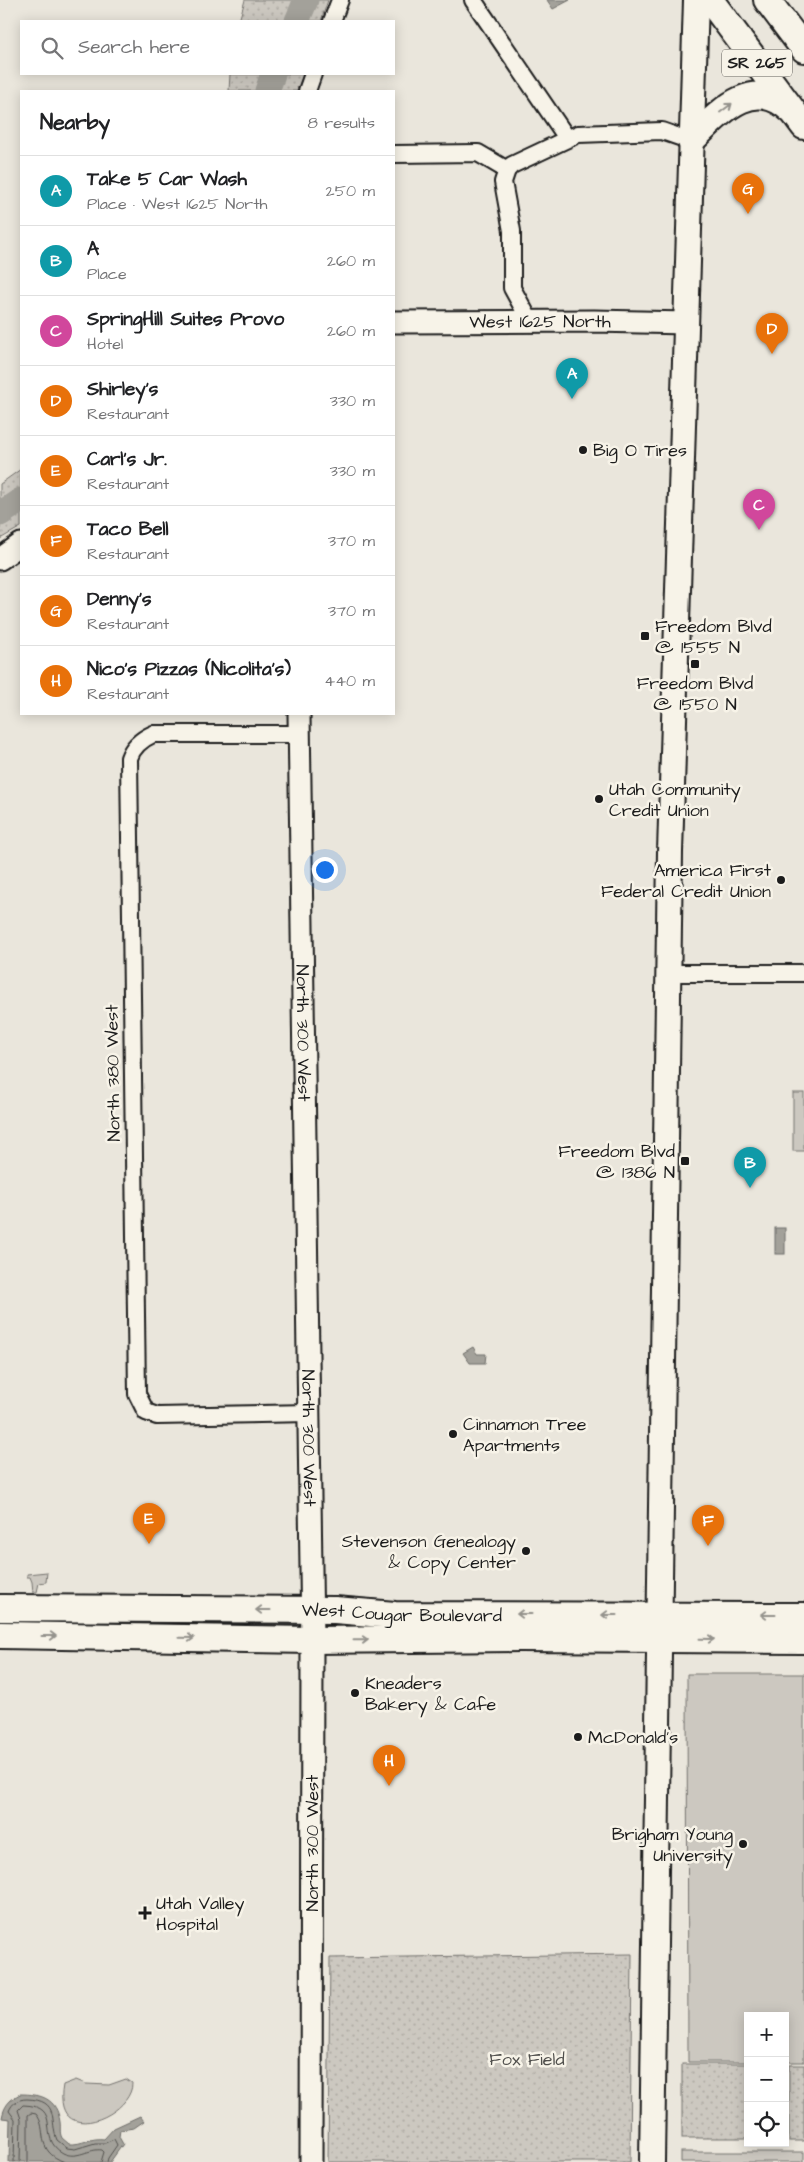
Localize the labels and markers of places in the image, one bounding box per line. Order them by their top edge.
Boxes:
pin: G [732,173,764,214]
pin: D [756,313,788,354]
pin: A [556,358,588,399]
place label: Big O Tires [593,438,687,464]
marker: Big O Tires [577,444,589,456]
pin: C [743,489,775,530]
place label: Freedom Blvd @ 1555 N [655,614,772,660]
marker: Freedom Blvd @ 1555 N [639,630,651,642]
marker: Freedom Blvd @ 1550 N [689,658,701,670]
place label: Freedom Blvd @ 1550 N [637,671,753,717]
place label: Utah Community Credit Union [609,777,741,823]
marker: Utah Community Credit Union [593,793,605,805]
place label: America First Federal Credit Union [601,858,772,904]
marker: America First Federal Credit Union [775,874,787,886]
place label: Freedom Blvd @ 1386 N [558,1139,675,1185]
pin: B [734,1147,766,1188]
marker: Freedom Blvd @ 1386 N [679,1155,691,1167]
place label: Cinnamon Tree Apartments [463,1412,587,1458]
marker: Cinnamon Tree Apartments [447,1428,459,1440]
pin: E [133,1503,165,1544]
pin: F [692,1505,724,1546]
place label: Stevenson Genealogy & Copy Center [342,1529,516,1576]
marker: Stevenson Genealogy & Copy Center [520,1545,532,1557]
place label: Kneaders Bakery & Cafe [365,1671,497,1718]
marker: Kneaders Bakery & Cafe [349,1687,361,1699]
place label: McDonald's [588,1725,678,1750]
marker: McDonald's [572,1731,584,1743]
pin: H [373,1745,405,1786]
place label: Brigham Young University [612,1822,733,1869]
marker: Brigham Young University [737,1838,749,1850]
place label: Utah Valley Hospital [156,1891,245,1937]
marker: Utah Valley Hospital [138,1906,152,1920]

